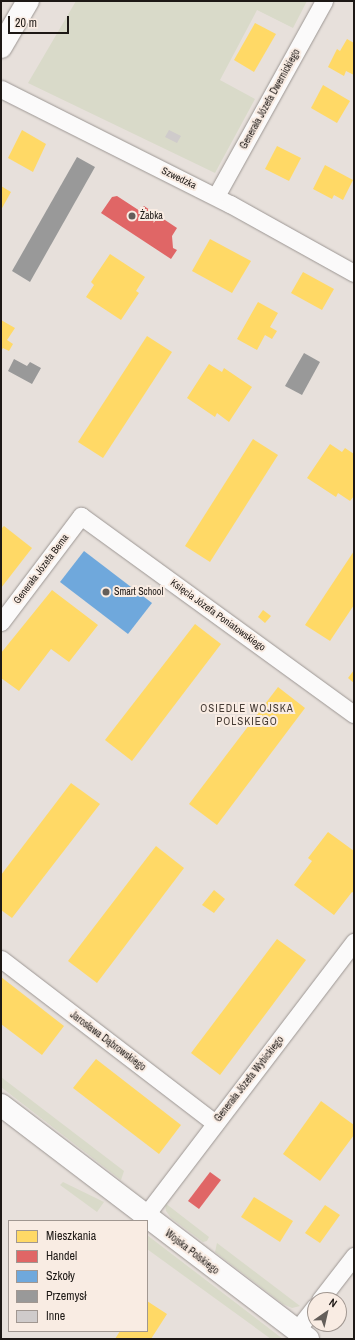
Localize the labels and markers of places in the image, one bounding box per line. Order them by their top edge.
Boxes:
place label: Żabka [140,210,163,222]
marker: Żabka [127,211,137,221]
place label: Smart School [114,586,163,598]
marker: Smart School [101,587,111,597]

